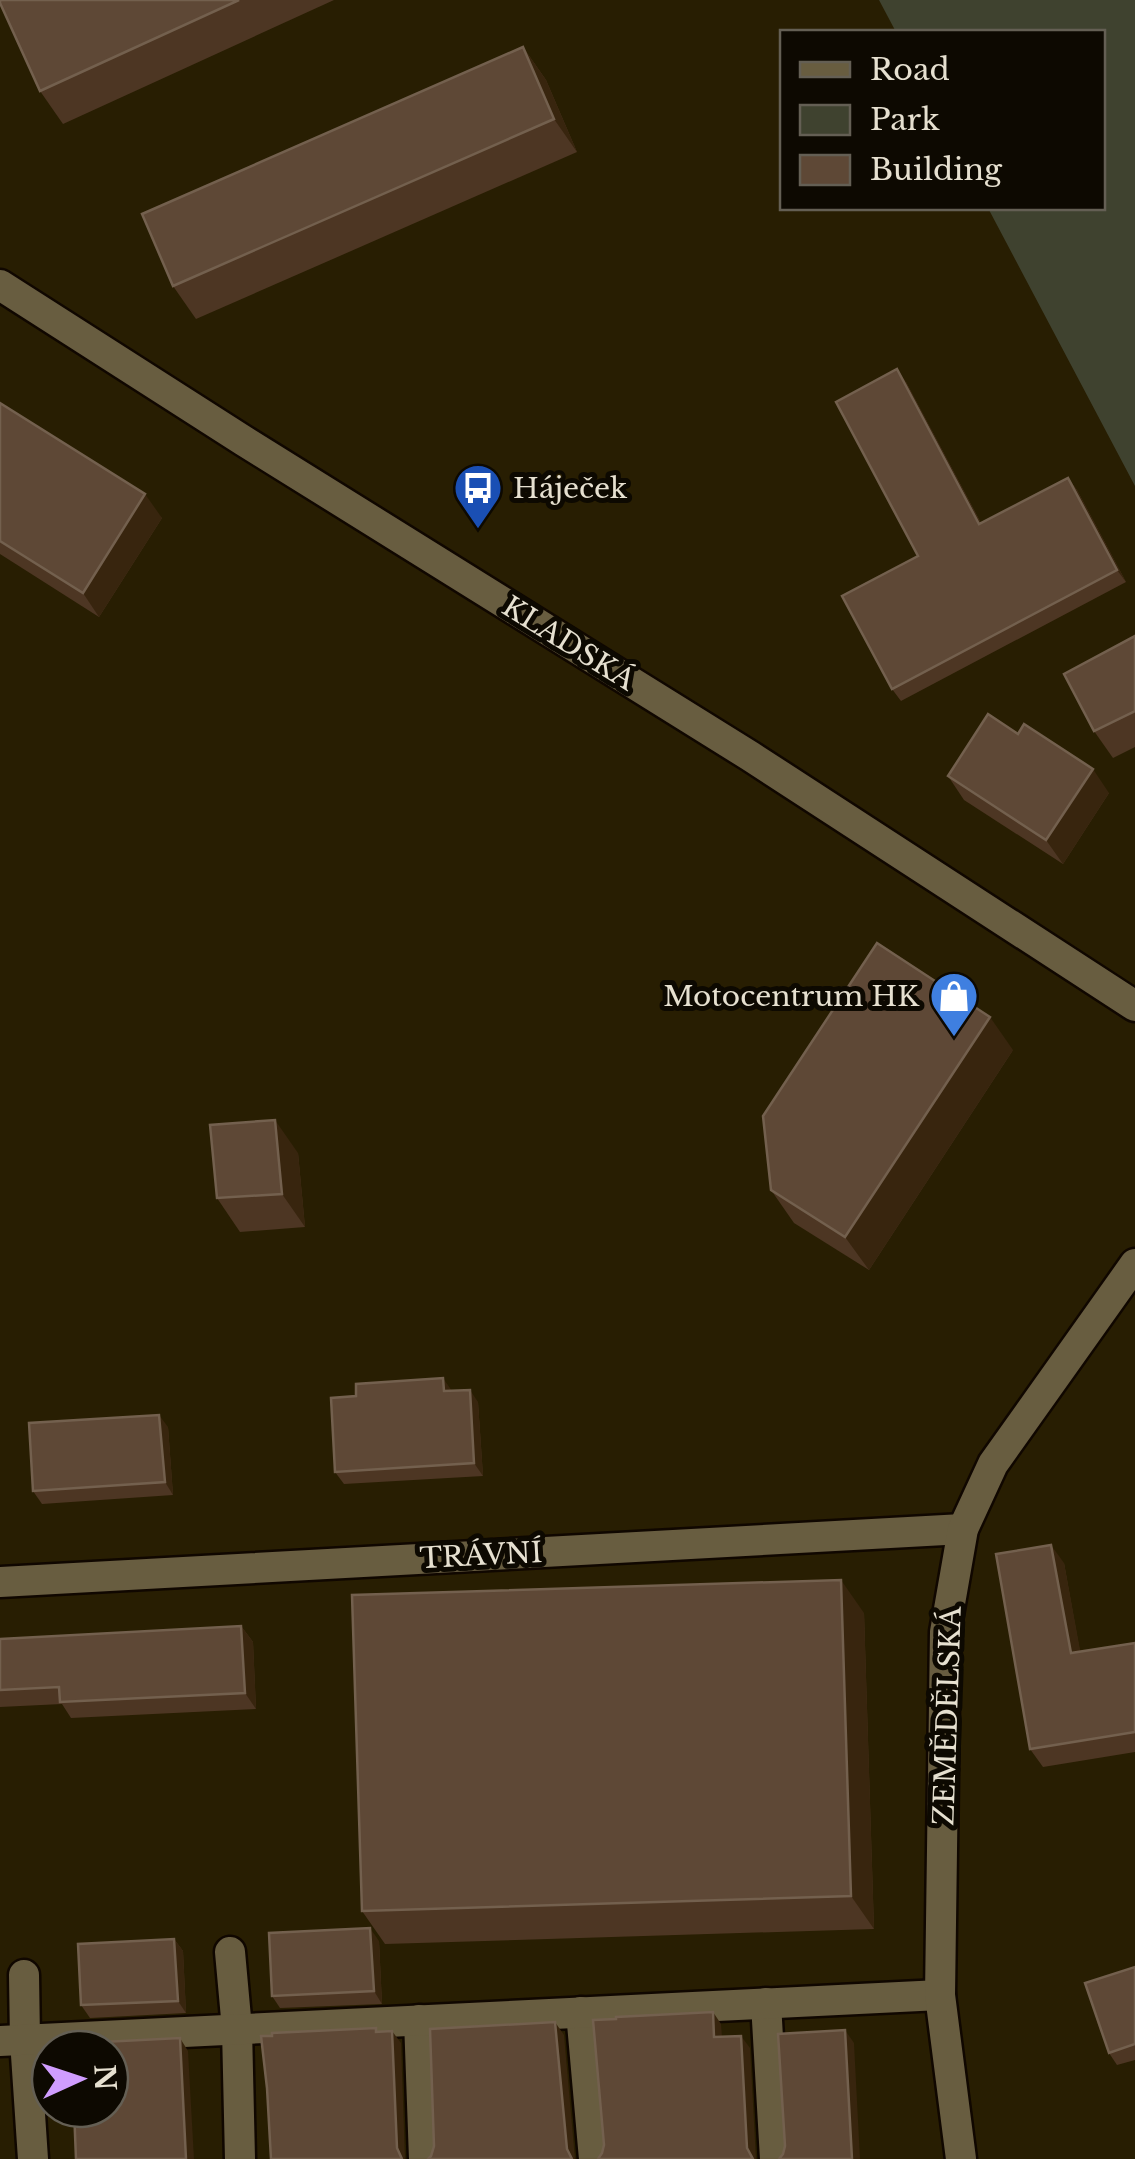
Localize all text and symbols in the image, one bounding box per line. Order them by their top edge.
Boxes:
legend [780,30,1105,210]
text: Road [870,51,950,88]
text: Park [870,101,940,138]
text: Building [870,151,1003,188]
bus stop icon: Háječek [452,462,504,530]
place label: Háječek [513,471,628,506]
street label: KLADSKÁ [496,589,642,698]
shop icon: Motocentrum HK [928,970,980,1038]
place label: Motocentrum HK [663,979,920,1014]
street label: TRÁVNÍ [419,1535,543,1576]
street label: ZEMĚDĚLSKÁ [926,1605,969,1826]
north arrow [30,2029,130,2129]
text: N [86,2064,123,2092]

